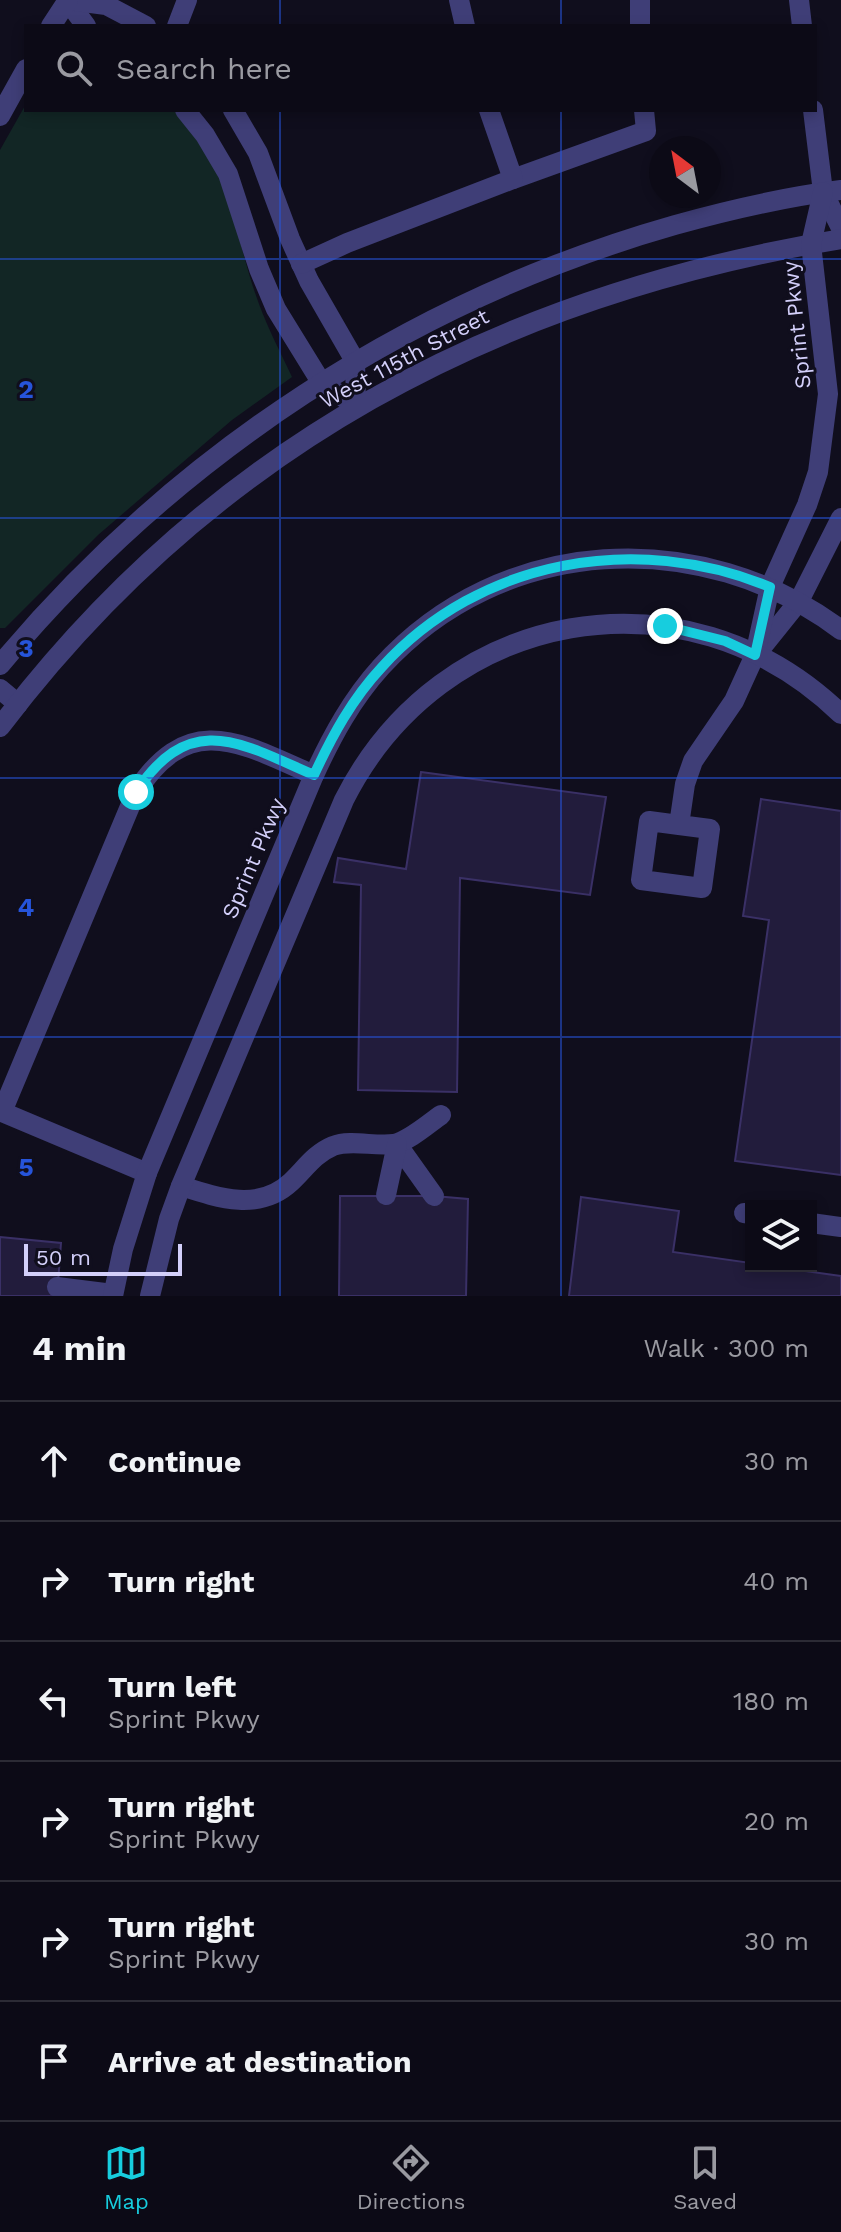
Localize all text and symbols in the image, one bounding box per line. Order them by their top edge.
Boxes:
search box [24,24,817,112]
icon: search [52,46,96,90]
text: Search here [116,51,292,86]
north arrow [649,136,721,208]
street label: Sprint Pkwy [777,259,816,390]
street label: West 115th Street [316,303,493,413]
text: 2 [18,374,34,404]
route end [647,608,683,644]
text: 3 [18,633,34,663]
route start [118,774,154,810]
street label: Sprint Pkwy [217,794,290,922]
text: 4 [18,892,35,922]
text: 5 [18,1152,34,1182]
map controls [745,1200,817,1272]
button: layers [745,1200,817,1272]
scale bar [24,1240,182,1276]
text: 50 m [36,1245,91,1270]
text: 4 min [32,1328,127,1368]
text: Walk · 300 m [643,1333,809,1363]
icon: ahead [32,1439,76,1483]
text: Continue [108,1444,241,1479]
text: 30 m [744,1446,809,1476]
icon: right [32,1559,76,1603]
text: Turn right [108,1564,254,1599]
text: 40 m [743,1566,809,1596]
text: Turn left [108,1669,236,1704]
icon: left [32,1679,76,1723]
text: 180 m [733,1686,809,1716]
text: Sprint Pkwy [108,1704,260,1734]
text: Turn right [108,1789,254,1824]
icon: right [32,1799,76,1843]
text: 20 m [744,1806,809,1836]
text: Sprint Pkwy [108,1824,260,1854]
text: Turn right [108,1909,254,1944]
icon: right [32,1919,76,1963]
text: 30 m [744,1926,809,1956]
text: Sprint Pkwy [108,1944,260,1974]
icon: arrive [32,2039,76,2083]
text: Arrive at destination [108,2044,412,2079]
tab: Map [104,2141,149,2214]
tab: Directions [357,2141,465,2214]
tab: Saved [673,2141,737,2214]

